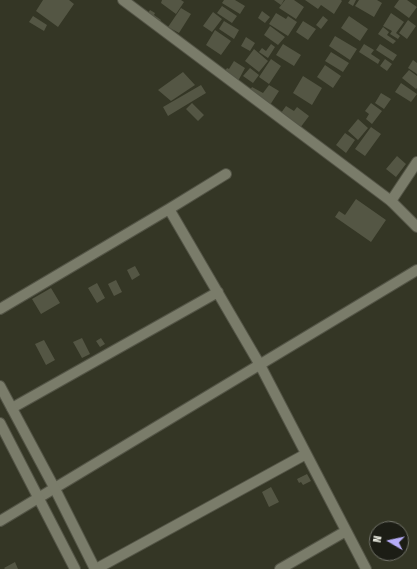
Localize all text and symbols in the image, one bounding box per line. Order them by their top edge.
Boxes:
north arrow [369,521,409,561]
text: N [371,535,385,543]

